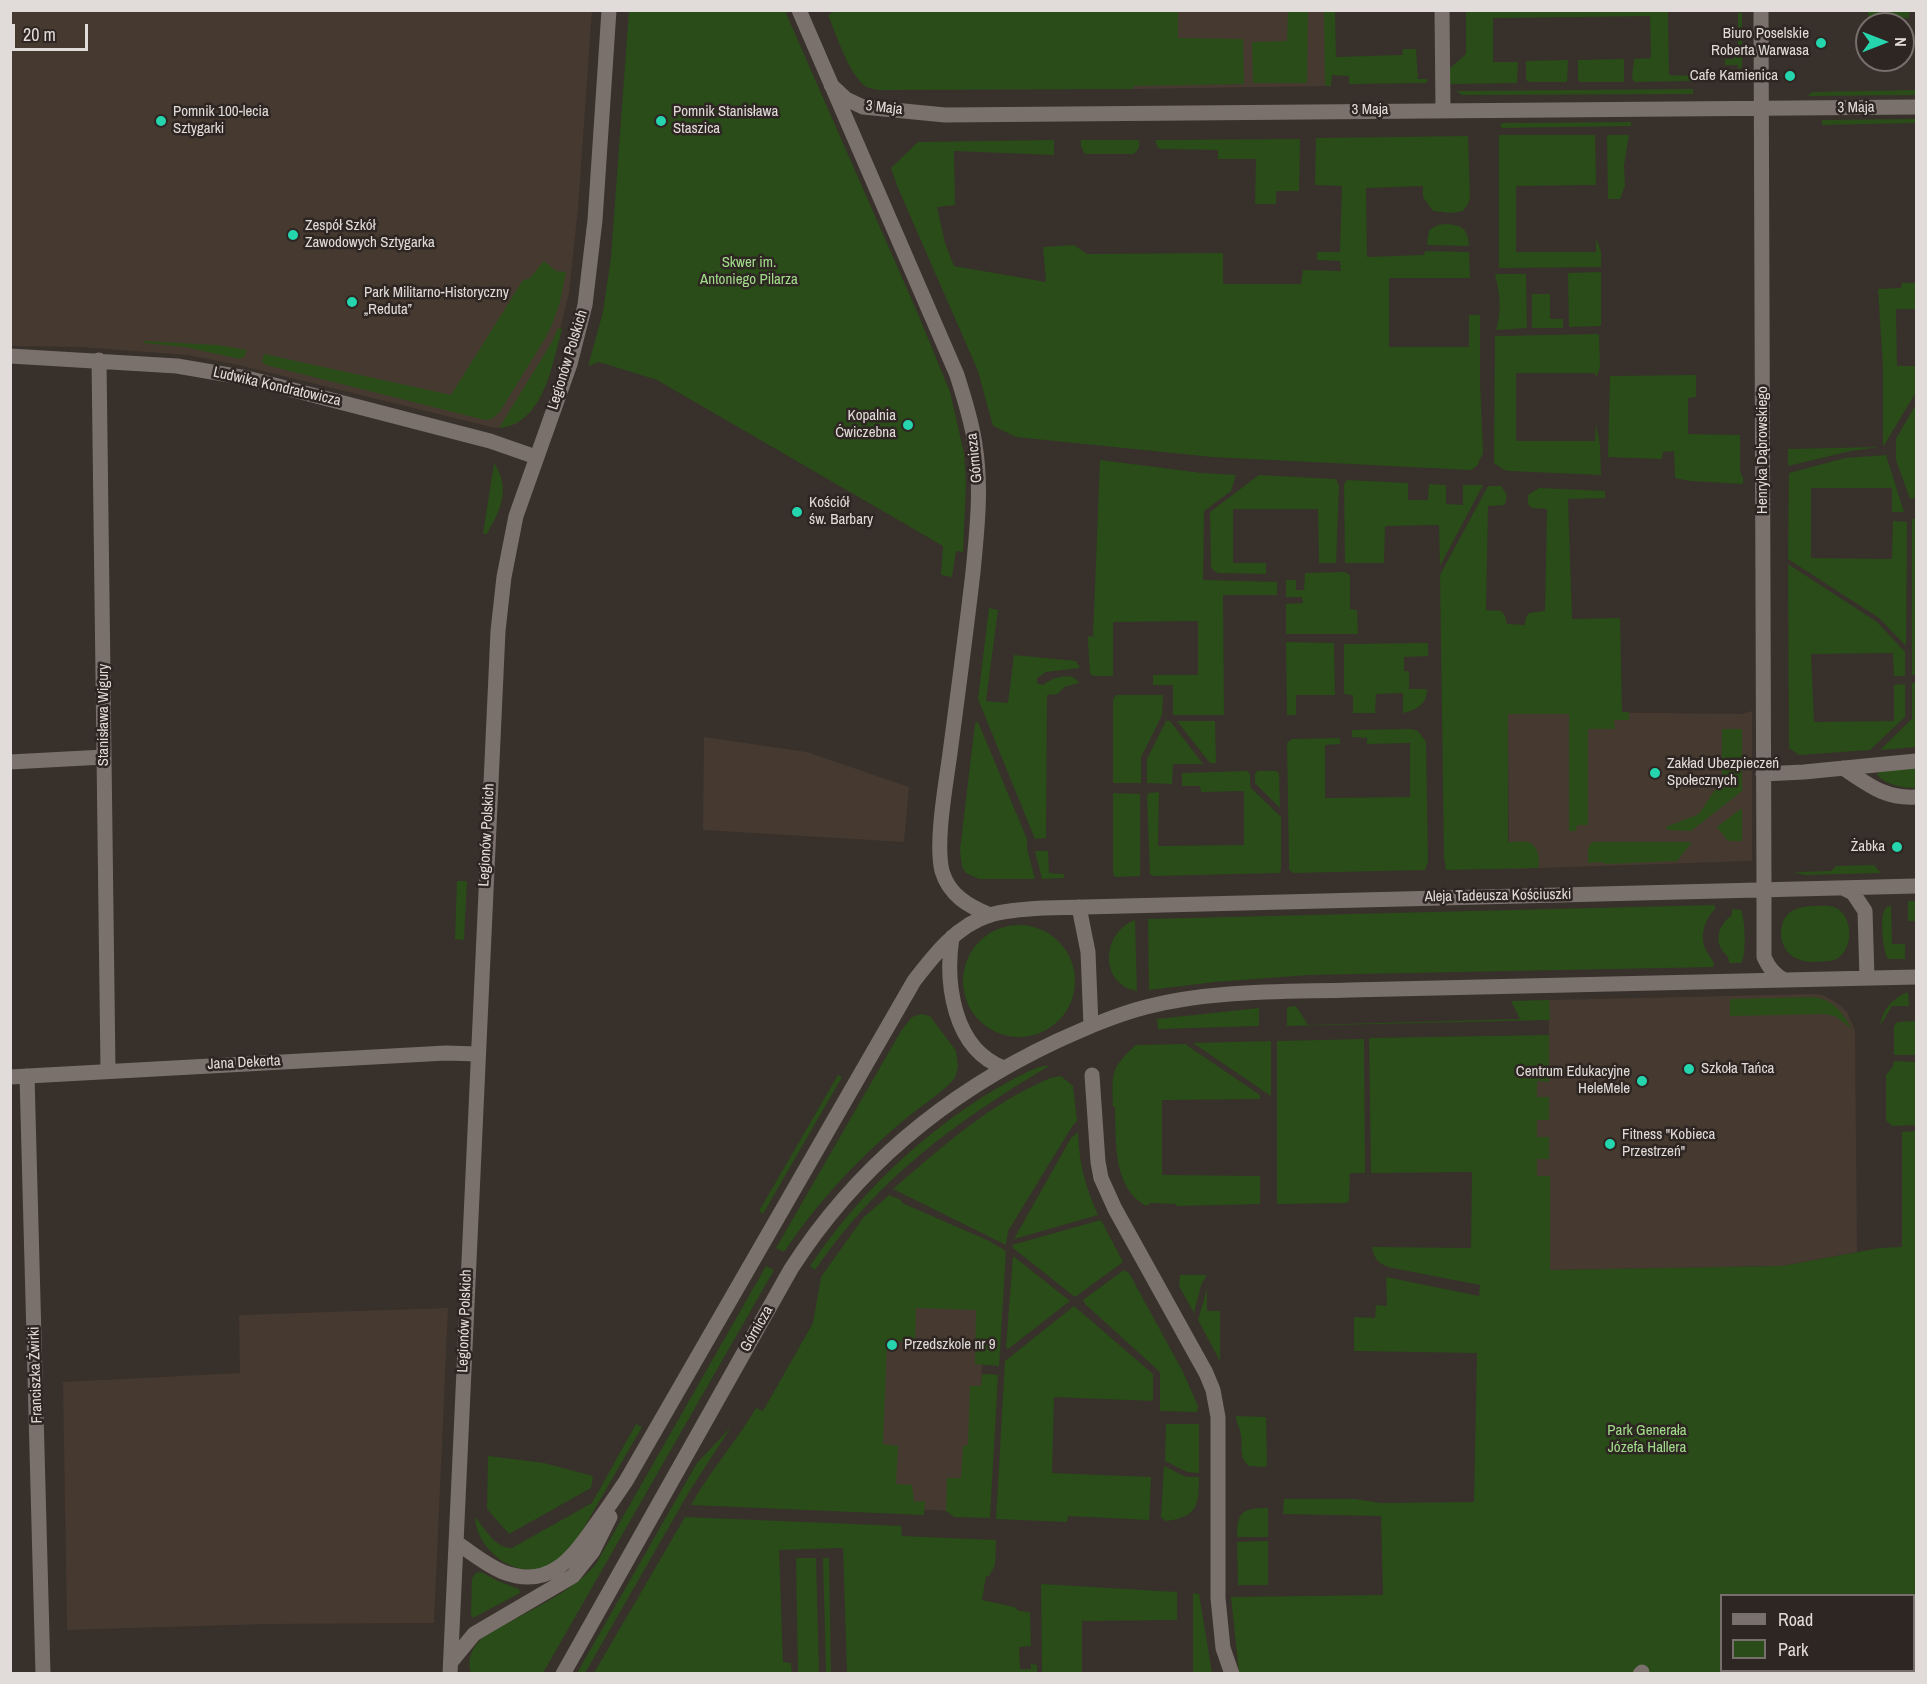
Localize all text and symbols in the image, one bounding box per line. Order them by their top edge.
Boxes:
scale bar [15,12,92,50]
north arrow [1855,12,1915,72]
text: 20 m [23,22,56,47]
place label: Biuro Poselskie Roberta Warwasa [1711,25,1809,60]
marker: Biuro Poselskie Roberta Warwasa [1814,36,1828,50]
text: N [1890,37,1912,47]
place label: Cafe Kamienica [1690,67,1778,85]
marker: Cafe Kamienica [1783,69,1797,83]
street label: 3 Maja [865,97,903,119]
street label: 3 Maja [1837,99,1875,117]
street label: 3 Maja [1352,101,1388,119]
place label: Pomnik 100-lecia Sztygarki [173,103,269,138]
place label: Pomnik Stanisława Staszica [673,103,778,138]
marker: Pomnik 100-lecia Sztygarki [154,114,168,128]
marker: Pomnik Stanisława Staszica [654,114,668,128]
place label: Zespół Szkół Zawodowych Sztygarka [305,217,435,252]
marker: Zespół Szkół Zawodowych Sztygarka [286,228,300,242]
park label: Skwer im. Antoniego Pilarza [700,254,798,289]
place label: Park Militarno-Historyczny „Reduta” [364,284,509,319]
marker: Park Militarno-Historyczny „Reduta” [345,295,359,309]
street label: Legionów Polskich [544,308,592,412]
street label: Ludwika Kondratowicza [211,364,343,410]
street label: Henryka Dąbrowskiego [1754,386,1772,514]
place label: Kopalnia Ćwiczebna [835,407,896,442]
marker: Kopalnia Ćwiczebna [901,418,915,432]
street label: Górnicza [963,432,987,484]
place label: Kościół św. Barbary [809,494,873,529]
marker: Kościół św. Barbary [790,505,804,519]
street label: Stanisława Wigury [95,664,113,766]
place label: Zakład Ubezpieczeń Społecznych [1667,755,1779,790]
marker: Zakład Ubezpieczeń Społecznych [1648,766,1662,780]
street label: Legionów Polskich [475,783,499,887]
place label: Żabka [1851,838,1885,856]
marker: Żabka [1890,840,1904,854]
street label: Aleja Tadeusza Kościuszki [1425,886,1571,906]
street label: Jana Dekerta [207,1052,281,1074]
place label: Szkoła Tańca [1701,1060,1774,1078]
marker: Szkoła Tańca [1682,1062,1696,1076]
place label: Centrum Edukacyjne HeleMele [1516,1063,1630,1098]
marker: Centrum Edukacyjne HeleMele [1635,1074,1649,1088]
place label: Fitness "Kobieca Przestrzeń" [1622,1126,1715,1161]
marker: Fitness "Kobieca Przestrzeń" [1603,1137,1617,1151]
street label: Legionów Polskich [454,1269,476,1373]
street label: Górnicza [737,1303,777,1355]
street label: Franciszka Żwirki [25,1326,47,1424]
place label: Przedszkole nr 9 [904,1336,996,1354]
marker: Przedszkole nr 9 [885,1338,899,1352]
park label: Park Generała Józefa Hallera [1607,1422,1687,1457]
legend [1720,1594,1915,1672]
text: Road [1778,1607,1813,1632]
text: Park [1778,1637,1808,1662]

